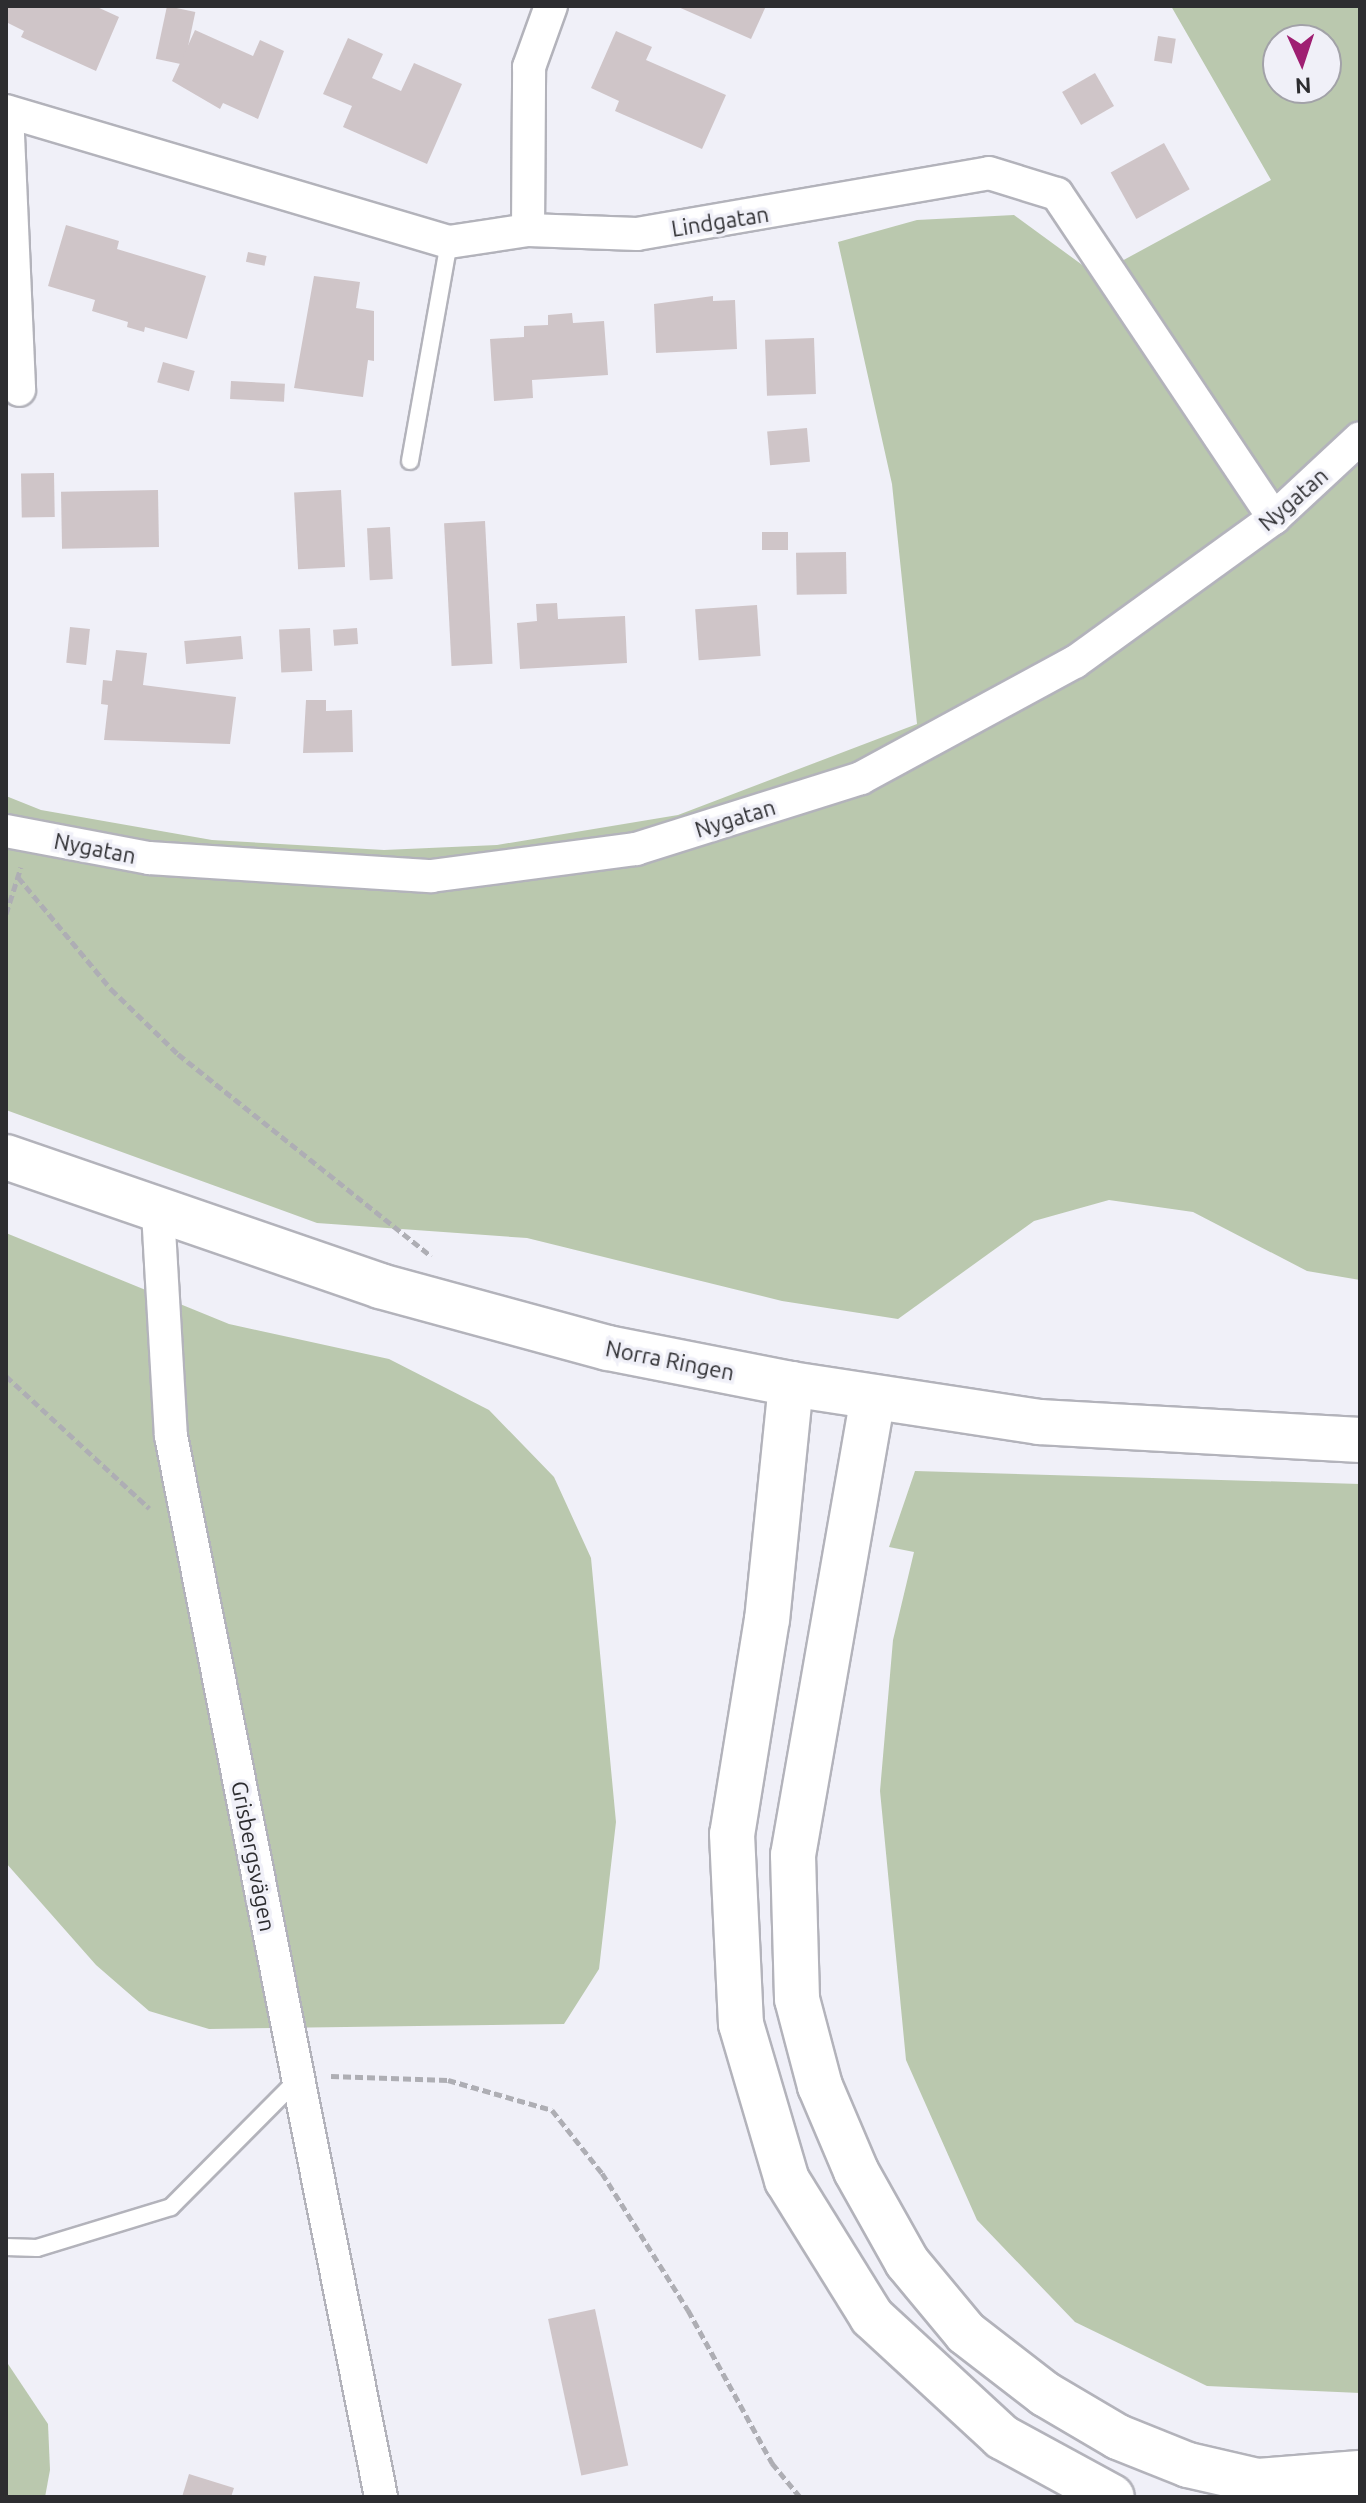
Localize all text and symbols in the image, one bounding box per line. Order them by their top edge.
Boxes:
north arrow [1262,24,1342,104]
text: N [1294,74,1312,99]
street label: Lindgatan [669,200,771,242]
street label: Nygatan [1253,462,1333,536]
street label: Nygatan [692,793,778,843]
street label: Nygatan [52,827,138,869]
street label: Norra Ringen [603,1335,737,1385]
street label: Grisbergsvägen [226,1779,282,1933]

